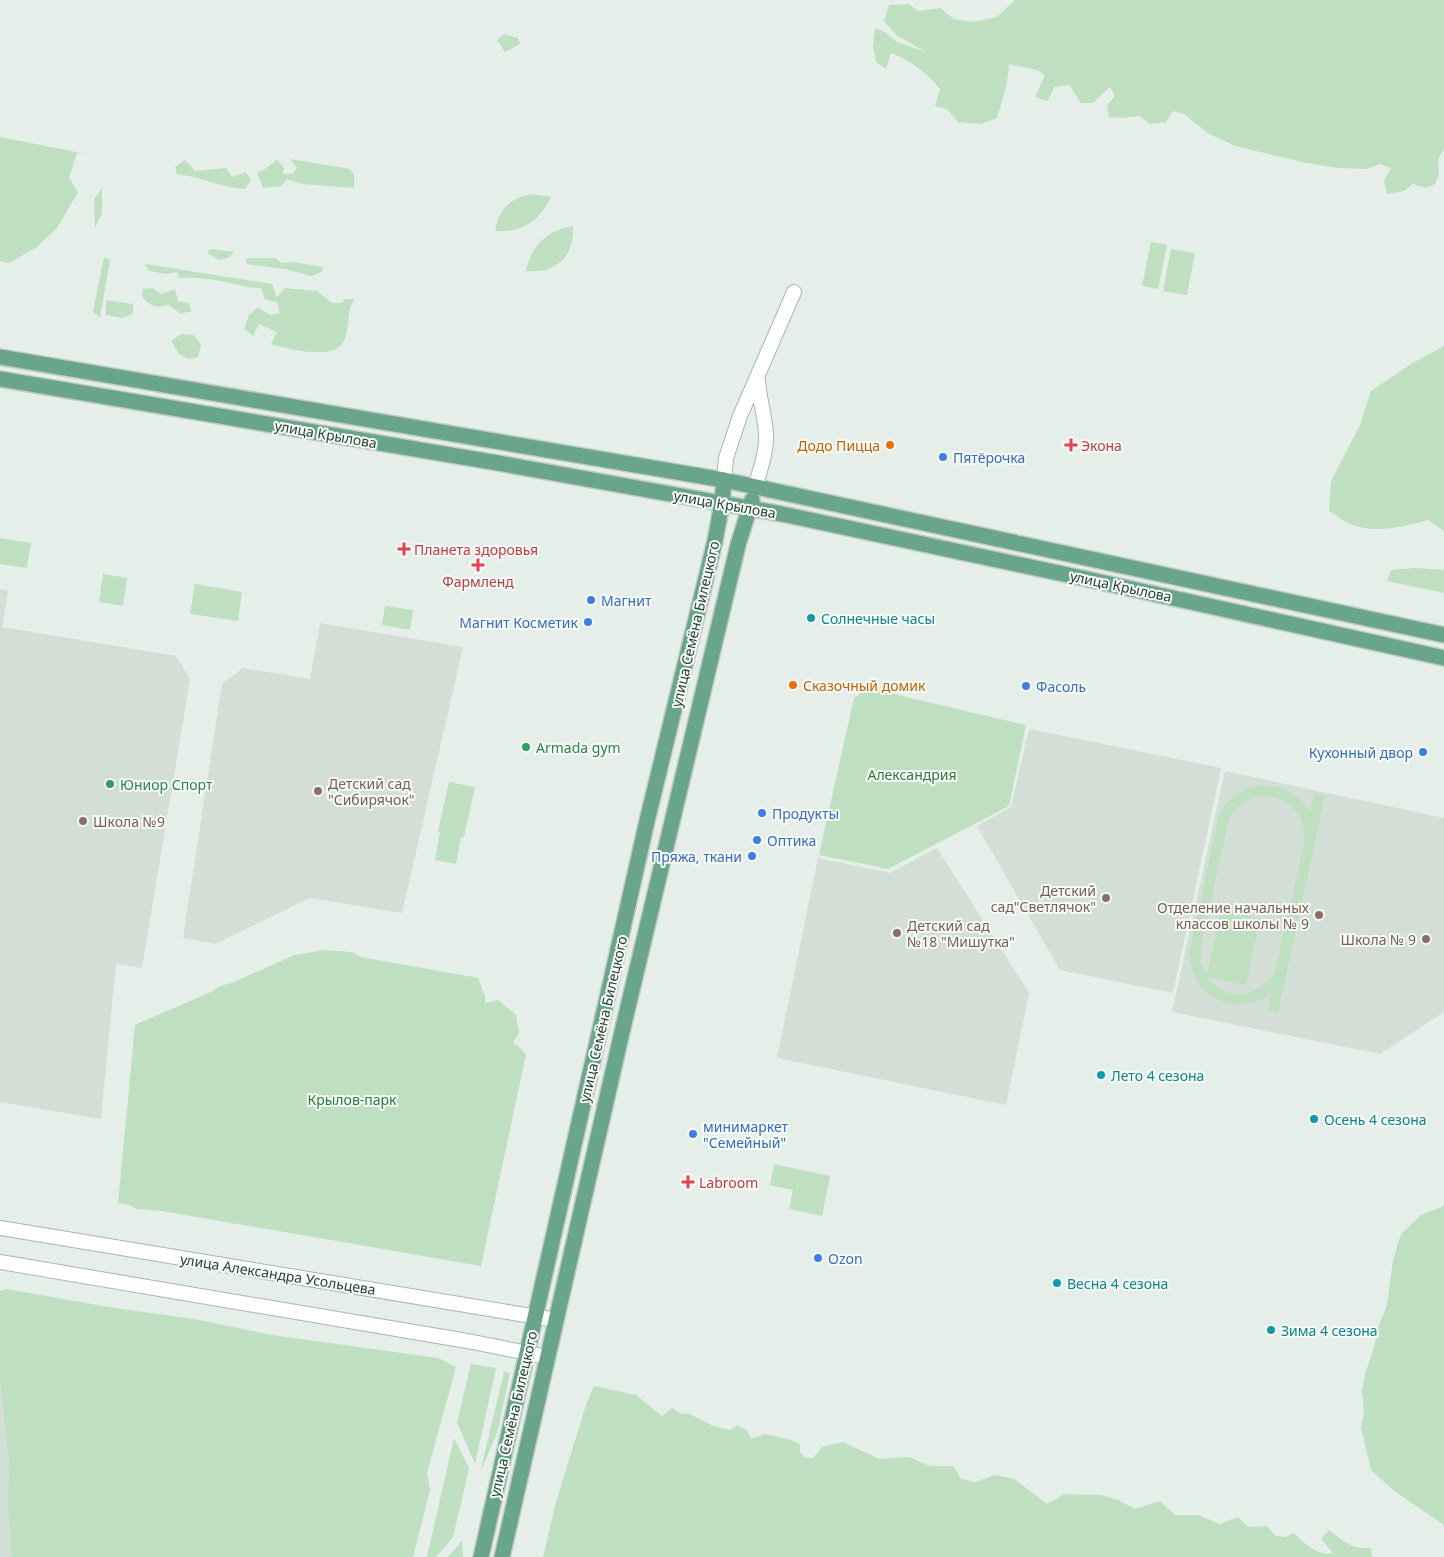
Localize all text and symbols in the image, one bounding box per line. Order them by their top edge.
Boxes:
street label: улица Крылова [273,416,379,452]
place label: Додо Пицца [797,436,880,455]
place label: Экона [1081,436,1122,455]
marker: Додо Пицца [884,439,896,451]
marker: Экона [1065,439,1077,451]
place label: Пятёрочка [953,448,1025,467]
marker: Пятёрочка [937,451,949,463]
street label: улица Крылова [672,486,778,522]
street label: улица Семёна Билецкого [667,539,723,709]
place label: Планета здоровья [414,540,538,559]
marker: Планета здоровья [398,543,410,555]
marker: Фармленд [472,559,484,571]
street label: улица Крылова [1068,566,1174,606]
place label: Фармленд [442,572,514,591]
place label: Магнит [601,591,652,610]
marker: Магнит [585,594,597,606]
place label: Солнечные часы [821,609,935,628]
marker: Солнечные часы [805,612,817,624]
place label: Магнит Косметик [459,613,579,632]
marker: Магнит Косметик [582,616,594,628]
place label: Сказочный домик [803,676,926,695]
place label: Фасоль [1036,677,1086,696]
marker: Сказочный домик [787,679,799,691]
marker: Фасоль [1020,680,1032,692]
place label: Armada gym [536,738,621,757]
marker: Armada gym [520,741,532,753]
place label: Кухонный двор [1309,743,1413,762]
marker: Кухонный двор [1417,746,1429,758]
park label: Александрия [867,765,957,784]
place label: Детский сад "Сибирячок" [328,774,415,809]
place label: Юниор Спорт [120,775,213,794]
marker: Юниор Спорт [104,778,116,790]
marker: Детский сад "Сибирячок" [312,785,324,797]
place label: Продукты [772,804,839,823]
marker: Продукты [756,807,768,819]
place label: Школа №9 [93,812,165,831]
marker: Школа №9 [77,815,89,827]
place label: Оптика [767,831,816,850]
marker: Оптика [751,834,763,846]
place label: Пряжа, ткани [651,847,742,866]
marker: Пряжа, ткани [746,850,758,862]
place label: Детский сад"Светлячок" [991,881,1096,916]
marker: Детский сад"Светлячок" [1100,892,1112,904]
place label: Отделение начальных классов школы № 9 [1157,898,1310,933]
marker: Отделение начальных классов школы № 9 [1313,909,1325,921]
place label: Детский сад №18 "Мишутка" [907,916,1015,951]
marker: Детский сад №18 "Мишутка" [891,927,903,939]
place label: Школа № 9 [1340,930,1416,949]
marker: Школа № 9 [1420,933,1432,945]
street label: улица Семёна Билецкого [575,934,631,1104]
place label: Лето 4 сезона [1111,1066,1204,1085]
marker: Лето 4 сезона [1095,1069,1107,1081]
park label: Крылов-парк [307,1090,397,1109]
place label: Осень 4 сезона [1324,1110,1427,1129]
marker: Осень 4 сезона [1308,1113,1320,1125]
place label: минимаркет "Семейный" [703,1117,789,1152]
marker: минимаркет "Семейный" [687,1128,699,1140]
place label: Labroom [699,1173,758,1192]
marker: Labroom [681,1175,695,1189]
street label: улица Александра Усольцева [179,1249,377,1299]
place label: Ozon [828,1249,863,1268]
marker: Ozon [812,1252,824,1264]
place label: Весна 4 сезона [1067,1274,1168,1293]
marker: Весна 4 сезона [1051,1277,1063,1289]
place label: Зима 4 сезона [1281,1321,1378,1340]
marker: Зима 4 сезона [1265,1324,1277,1336]
street label: улица Семёна Билецкого [485,1329,541,1499]

